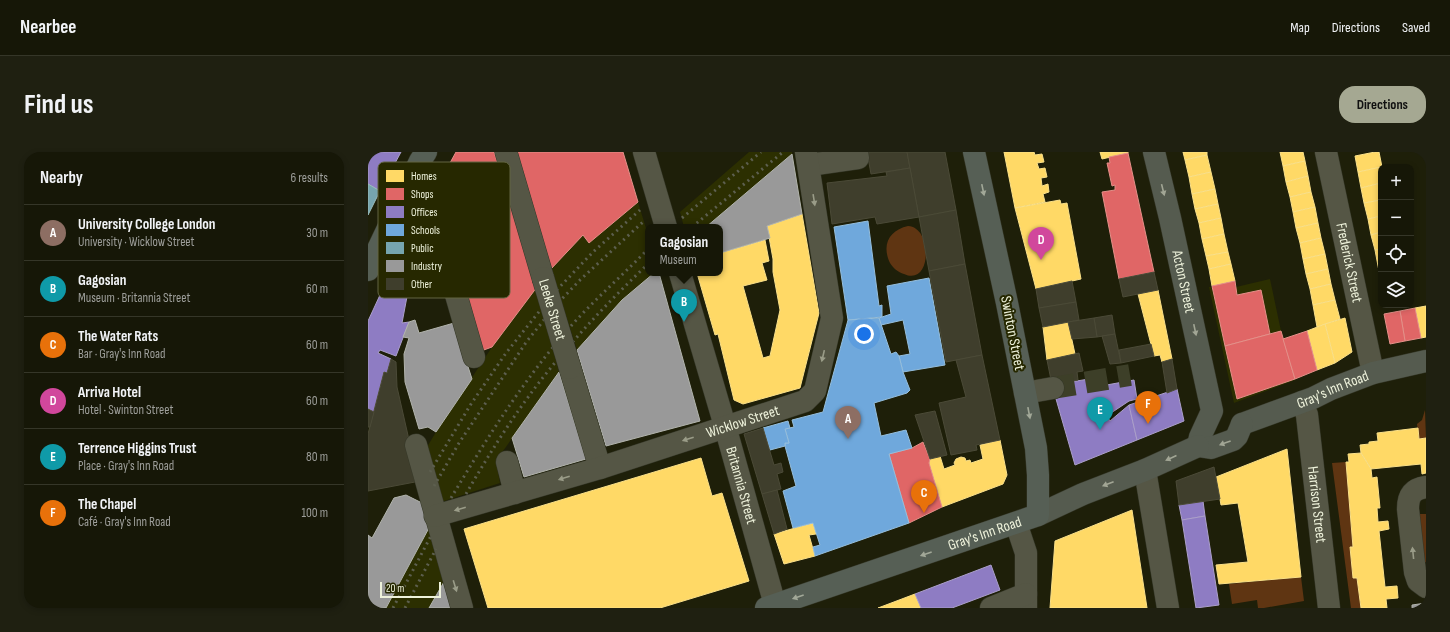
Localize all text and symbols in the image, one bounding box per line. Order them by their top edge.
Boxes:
text: Nearbee [20,16,76,39]
text: Map [1290,19,1310,36]
text: Directions [1332,19,1380,36]
text: Saved [1402,19,1430,36]
button: Directions [1339,86,1426,123]
text: Find us [24,88,93,121]
legend [378,162,510,298]
map controls [1378,164,1414,308]
button: + [1378,164,1414,200]
text: Nearby [40,168,83,188]
text: 6 results [290,170,328,186]
text: Homes [411,170,437,183]
one-way arrow [980,184,986,196]
one-way arrow [1161,184,1167,196]
text: Shops [411,188,434,201]
one-way arrow [811,194,817,206]
button: − [1378,200,1414,236]
text: Offices [411,206,438,219]
text: University College London [78,215,215,234]
street label: Frederick Street [1331,221,1367,305]
text: Schools [411,224,440,237]
popup [645,224,723,276]
text: A [50,225,56,241]
text: 30 m [306,225,328,241]
pin: D [1028,227,1054,260]
text: Gagosian [660,233,708,252]
text: University · Wicklow Street [78,234,195,250]
button: locate [1378,236,1414,272]
text: Public [411,242,434,255]
street label: Acton Street [1167,248,1200,315]
text: Museum [660,252,697,268]
text: Industry [411,260,443,273]
text: Gagosian [78,271,126,290]
button: layers [1378,272,1414,308]
street label: Leeke Street [534,277,570,343]
text: Other [411,278,432,291]
text: B [50,281,56,297]
text: 60 m [306,281,328,297]
pin: B [671,289,697,322]
text: Museum · Britannia Street [78,290,190,306]
street label: Swinton Street [996,294,1029,372]
your location [854,324,874,344]
one-way arrow [1192,324,1198,337]
text: The Water Rats [78,327,158,346]
text: C [50,337,56,353]
text: 60 m [306,337,328,353]
text: Bar · Gray's Inn Road [78,346,166,362]
one-way arrow [820,350,826,362]
street label: Gray's Inn Road [1294,367,1371,413]
text: Arriva Hotel [78,383,141,402]
pin: F [1135,391,1161,424]
text: D [50,393,56,409]
text: 60 m [306,393,328,409]
pin: E [1087,397,1113,430]
street label: Wicklow Street [704,401,782,443]
text: Hotel · Swinton Street [78,402,173,418]
pin: A [835,406,861,439]
one-way arrow [1026,407,1032,419]
one-way arrow [682,436,694,442]
text: Terrence Higgins Trust [78,439,196,458]
one-way arrow [1218,441,1230,447]
street label: Britannia Street [721,445,761,527]
text: E [50,449,56,465]
text: 80 m [306,449,328,465]
one-way arrow [1166,455,1177,461]
text: Place · Gray's Inn Road [78,458,174,474]
street label: Harrison Street [1303,465,1331,544]
one-way arrow [558,475,570,481]
pin: C [911,480,937,513]
one-way arrow [1102,482,1114,488]
text: The Chapel [78,495,136,514]
text: F [50,505,56,521]
text: 100 m [301,505,328,521]
one-way arrow [454,506,466,512]
street label: Gray's Inn Road [945,512,1024,555]
text: Café · Gray's Inn Road [78,514,171,530]
one-way arrow [1410,547,1416,559]
one-way arrow [919,551,931,557]
scale bar [380,580,441,599]
one-way arrow [452,581,458,593]
text: 20 m [386,582,404,595]
one-way arrow [792,594,804,600]

